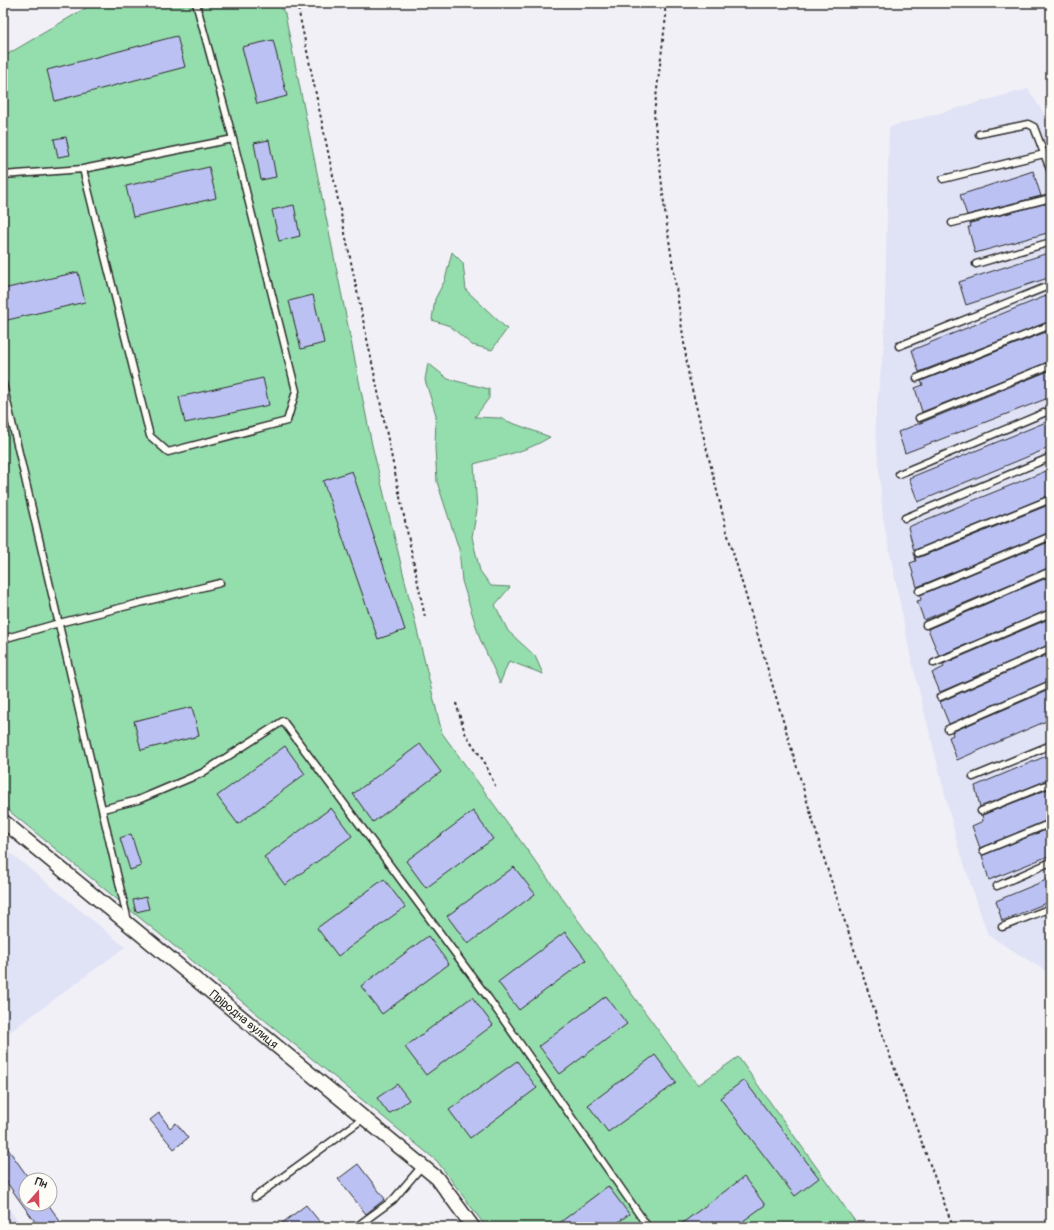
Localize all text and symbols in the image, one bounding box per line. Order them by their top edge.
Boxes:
street label: Пріродна вулиця [206,987,281,1052]
north arrow [18,1172,58,1212]
text: Пн [33,1175,50,1191]

